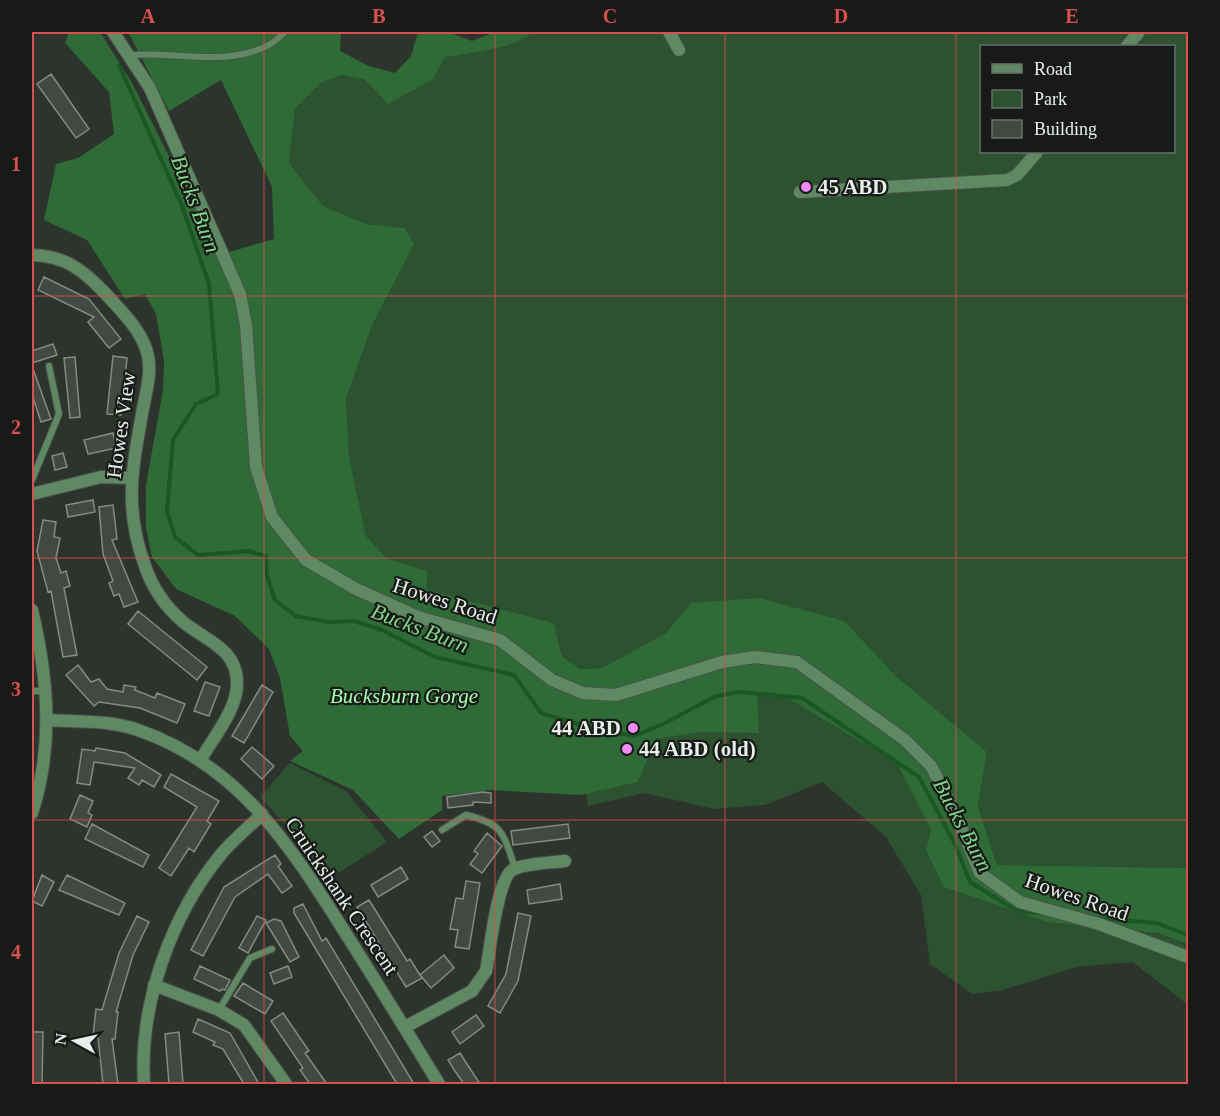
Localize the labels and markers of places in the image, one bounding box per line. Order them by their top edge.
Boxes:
place label: 45 ABD [818,175,887,199]
marker: 45 ABD [799,180,813,194]
place label: 44 ABD [552,716,621,740]
marker: 44 ABD [626,721,640,735]
place label: 44 ABD (old) [639,737,756,761]
marker: 44 ABD (old) [620,742,634,756]

